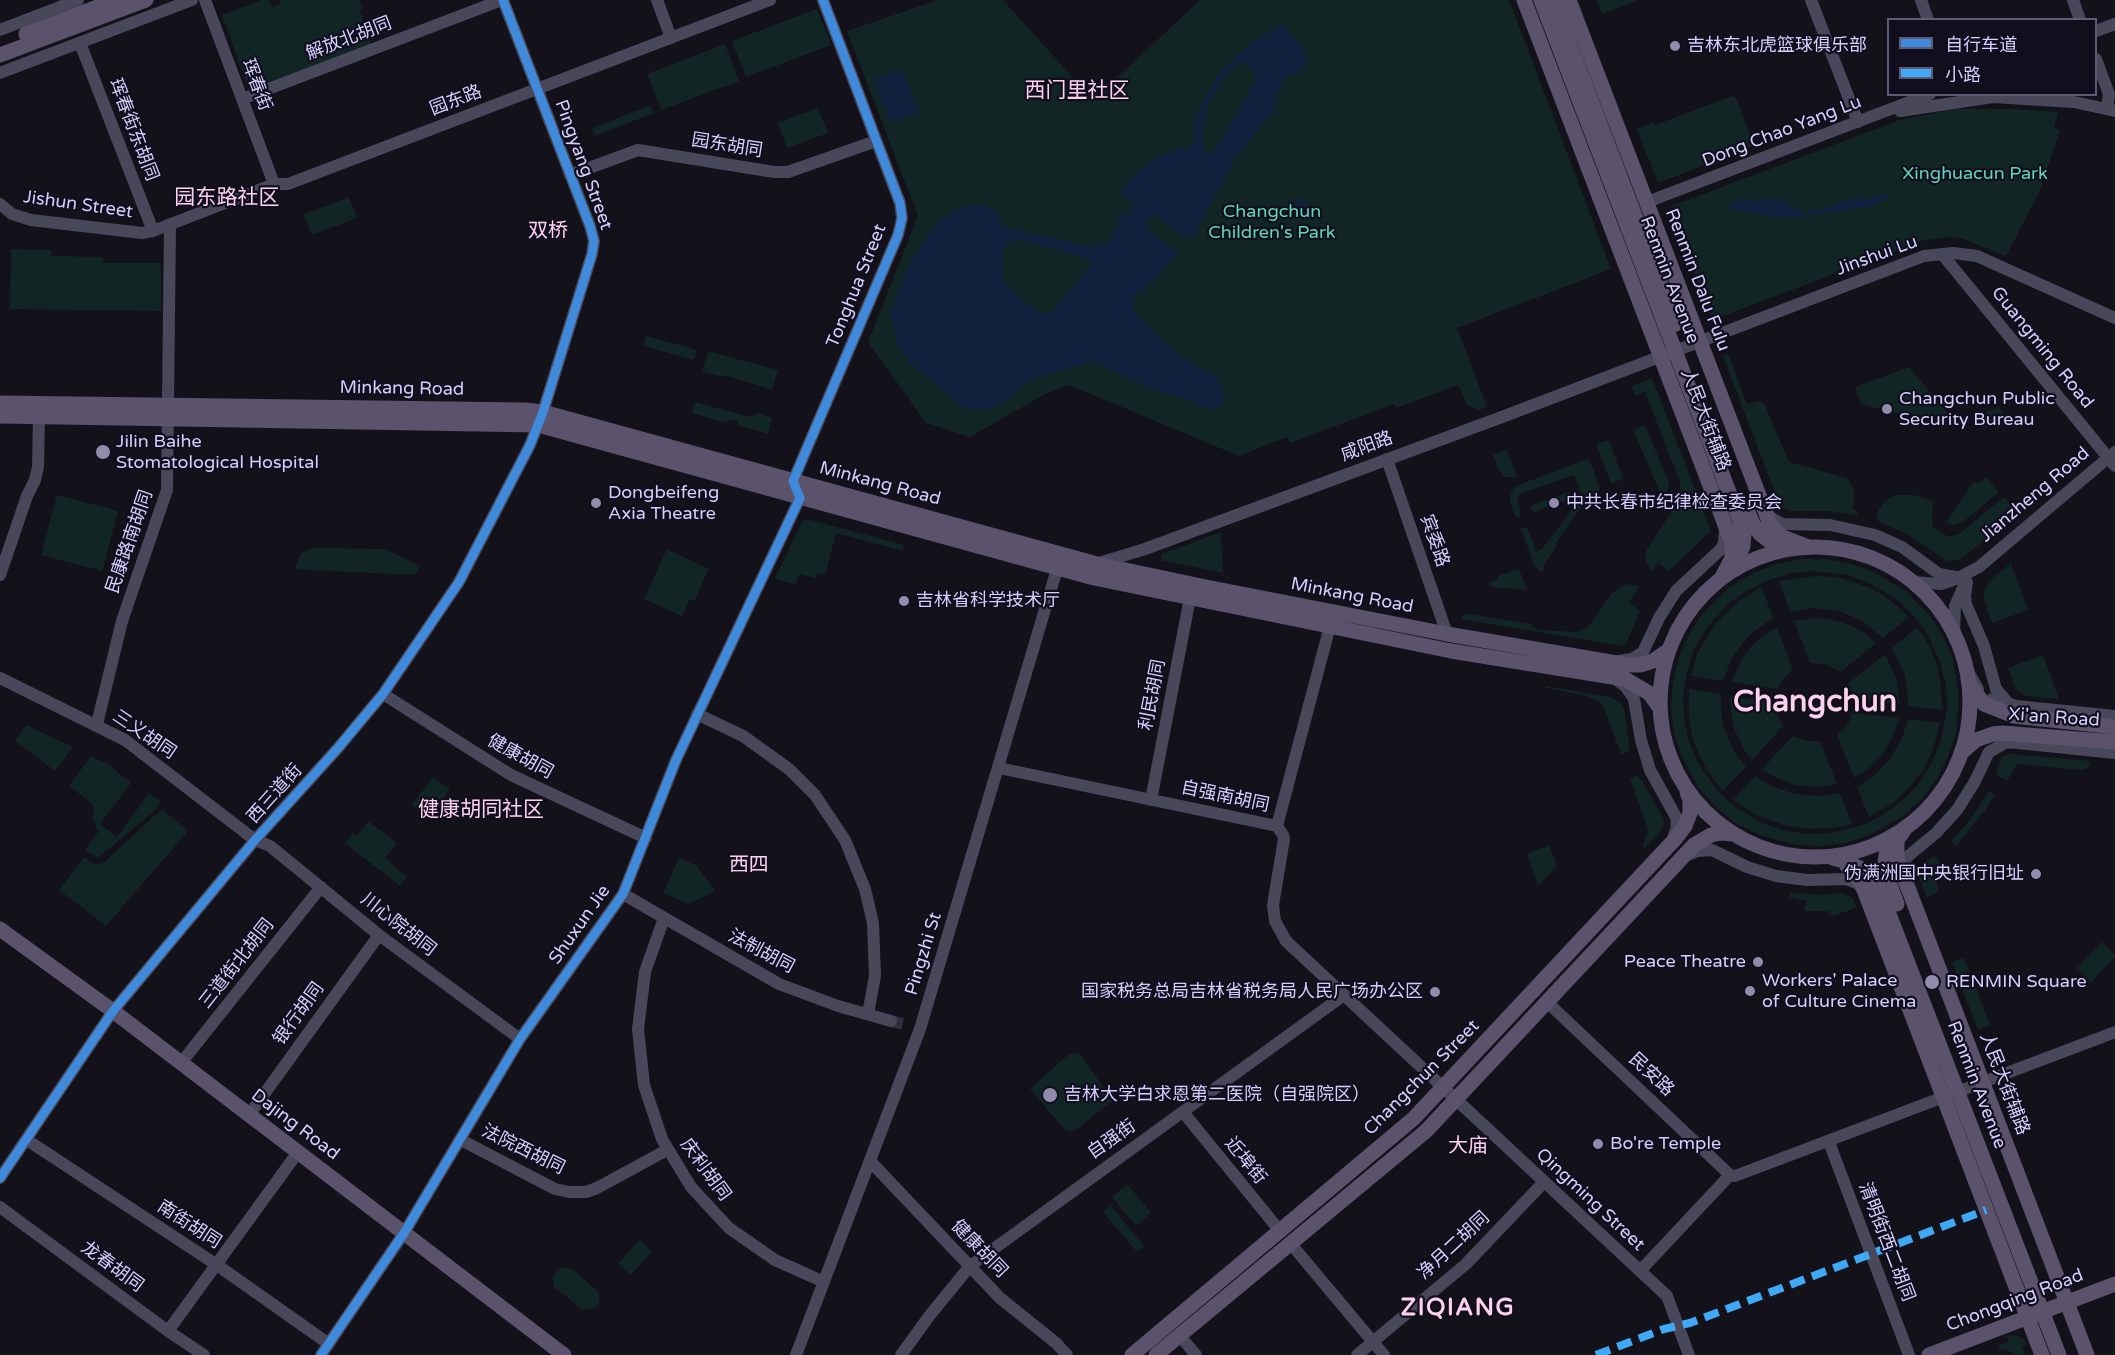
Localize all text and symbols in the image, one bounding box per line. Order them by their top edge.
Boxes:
street label: 解放北胡同 [303,13,395,65]
legend [1887,18,2097,96]
text: 自行车道 [1945,34,2017,56]
place label: 吉林东北虎篮球俱乐部 [1687,35,1867,57]
marker: 吉林东北虎篮球俱乐部 [1668,39,1682,53]
street label: 珲春街 [236,56,276,114]
text: 小路 [1945,64,1981,86]
street label: 珲春街东胡同 [104,76,162,184]
district label: 西门里社区 [1025,78,1129,104]
street label: 园东路 [427,81,485,121]
street label: Dong Chao Yang Lu [1699,92,1865,172]
street label: Pingyang Street [549,97,617,233]
street label: 园东胡同 [690,130,764,162]
park label: Xinghuacun Park [1902,163,2048,185]
district label: 园东路社区 [175,185,279,211]
street label: Jishun Street [22,187,134,223]
park label: Changchun Children's Park [1208,201,1336,244]
street label: Renmin Dalu Fulu [1660,206,1734,354]
street label: Renmin Avenue [1635,213,1703,347]
district label: 双桥 [528,220,568,244]
street label: Tonghua Street [822,221,892,351]
street label: Jinshui Lu [1833,231,1921,281]
street label: Guangming Road [1986,283,2098,413]
street label: 人民大街辅路 [1676,366,1734,474]
street label: Minkang Road [340,377,464,401]
place label: Changchun Public Security Bureau [1899,388,2055,430]
marker: Changchun Public Security Bureau [1880,402,1894,416]
street label: 咸阳路 [1338,428,1396,466]
place label: Jilin Baihe Stomatological Hospital [116,431,319,474]
marker: Jilin Baihe Stomatological Hospital [94,443,112,461]
street label: Jianzheng Road [1976,443,2094,547]
street label: Minkang Road [817,457,943,511]
place label: Dongbeifeng Axia Theatre [608,482,719,524]
street label: 民康路南胡同 [102,487,158,597]
place label: 中共长春市纪律检查委员会 [1566,492,1782,514]
marker: Dongbeifeng Axia Theatre [589,496,603,510]
marker: 中共长春市纪律检查委员会 [1547,496,1561,510]
street label: 宾委路 [1415,512,1453,570]
street label: Minkang Road [1289,574,1415,618]
place label: 吉林省科学技术厅 [916,590,1060,612]
marker: 吉林省科学技术厅 [897,594,911,608]
street label: 利民胡同 [1136,658,1170,732]
district label: Changchun [1733,685,1897,721]
street label: Xi'an Road [2008,704,2100,732]
street label: 三义胡同 [108,706,180,764]
street label: 健康胡同 [483,730,557,784]
street label: 西三道街 [243,760,307,828]
street label: 自强南胡同 [1179,777,1271,817]
district label: 健康胡同社区 [418,797,544,823]
district label: 西四 [729,854,769,878]
place label: 伪满洲国中央银行旧址 [1844,863,2024,885]
marker: 伪满洲国中央银行旧址 [2029,867,2043,881]
street label: Shuxun Jie [545,881,615,969]
street label: 川心院胡同 [356,889,440,961]
street label: Pingzhi St [901,910,947,998]
street label: 三道街北胡同 [195,915,279,1013]
street label: 法制胡同 [724,926,798,978]
place label: Peace Theatre [1624,951,1746,973]
marker: Peace Theatre [1751,955,1765,969]
place label: Workers' Palace of Culture Cinema [1762,970,1916,1012]
place label: RENMIN Square [1946,971,2087,993]
marker: RENMIN Square [1923,973,1941,991]
street label: 银行胡同 [269,979,329,1049]
place label: 国家税务总局吉林省税务局人民广场办公区 [1081,981,1423,1003]
marker: Workers' Palace of Culture Cinema [1743,984,1757,998]
marker: 国家税务总局吉林省税务局人民广场办公区 [1428,985,1442,999]
street label: Changchun Street [1360,1016,1484,1140]
street label: Renmin Avenue [1942,1018,2010,1152]
street label: 人民大街辅路 [1975,1030,2033,1138]
street label: 民安路 [1624,1049,1678,1101]
place label: 吉林大学白求恩第二医院（自强院区） [1064,1084,1370,1106]
street label: Dajing Road [247,1085,343,1165]
marker: 吉林大学白求恩第二医院（自强院区） [1041,1086,1059,1104]
street label: 自强街 [1084,1116,1140,1164]
street label: 法院西胡同 [478,1121,568,1179]
street label: 近埠街 [1220,1133,1270,1189]
place label: Bo're Temple [1610,1133,1721,1155]
street label: 庆利胡同 [675,1135,735,1205]
district label: 大庙 [1448,1135,1488,1159]
marker: Bo're Temple [1591,1137,1605,1151]
street label: Qingming Street [1531,1144,1649,1256]
street label: 清明街西二胡同 [1853,1179,1919,1305]
street label: 南街胡同 [153,1196,225,1254]
street label: 净月二胡同 [1414,1207,1494,1285]
street label: 健康胡同 [946,1216,1012,1282]
street label: 龙春胡同 [77,1237,147,1297]
street label: Chongqing Road [1944,1265,2086,1337]
district label: ZIQIANG [1401,1295,1515,1323]

